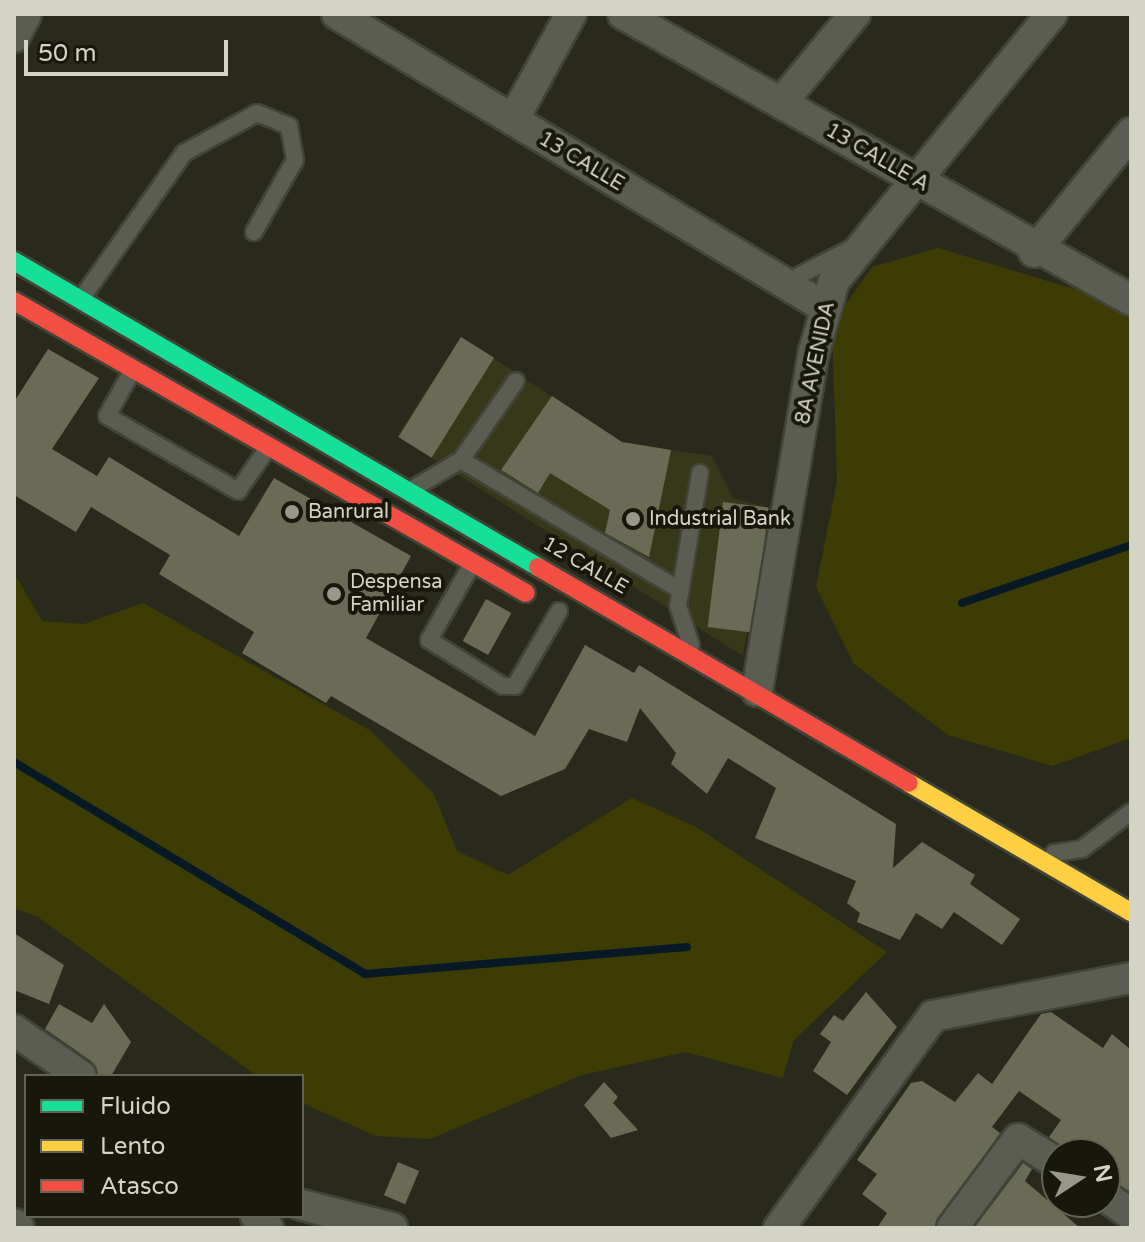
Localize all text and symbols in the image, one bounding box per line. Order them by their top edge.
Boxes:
scale bar [28,24,232,74]
text: 50 m [38,39,96,68]
street label: 13 CALLE A [821,119,933,197]
street label: 13 CALLE [534,127,628,197]
street label: 8A AVENIDA [791,299,841,427]
place label: Banrural [308,500,389,524]
marker: Banrural [283,503,301,521]
place label: Industrial Bank [649,507,791,531]
marker: Industrial Bank [624,510,642,528]
street label: 12 CALLE [538,532,632,600]
place label: Despensa Familiar [350,570,443,617]
marker: Despensa Familiar [325,585,343,603]
legend [24,1074,304,1218]
text: Fluido [100,1092,171,1121]
text: Lento [100,1132,165,1161]
north arrow [1041,1138,1121,1218]
text: N [1088,1162,1117,1185]
text: Atasco [100,1172,179,1201]

